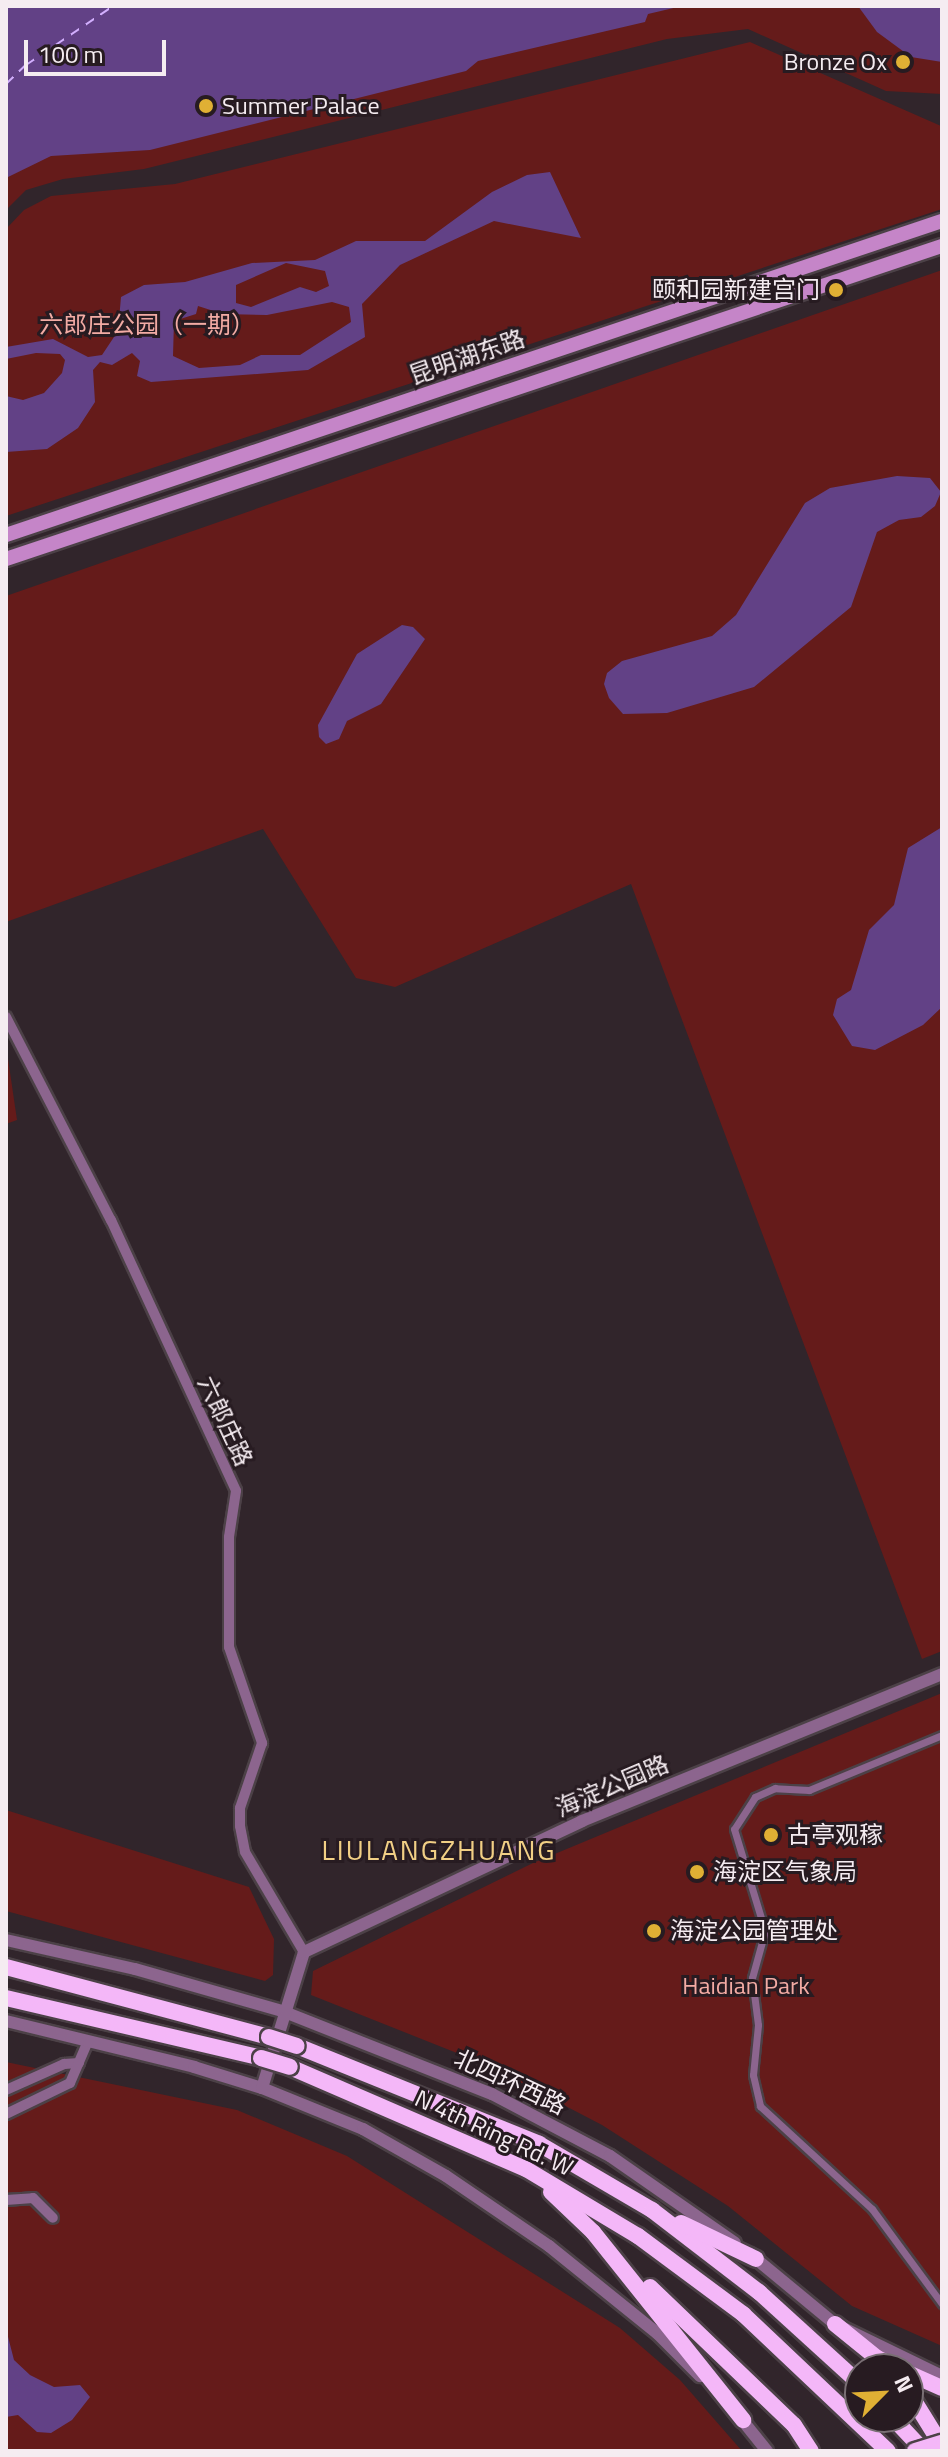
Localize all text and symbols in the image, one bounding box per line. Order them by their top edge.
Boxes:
scale bar [28,24,170,74]
text: 100 m [38,36,104,72]
place label: Bronze Ox [784,48,887,76]
marker: Bronze Ox [894,53,912,71]
place label: Summer Palace [222,92,380,120]
marker: Summer Palace [197,97,215,115]
place label: 颐和园新建宫门 [652,276,820,304]
marker: 颐和园新建宫门 [827,281,845,299]
park label: 六郎庄公园（一期） [39,311,255,339]
street label: 昆明湖东路 [406,324,528,390]
street label: 六郎庄路 [192,1371,258,1471]
street label: 海淀公园路 [551,1749,673,1823]
place label: 古亭观稼 [787,1821,883,1849]
marker: 古亭观稼 [762,1826,780,1844]
district label: LIULANGZHUANG [321,1833,557,1867]
place label: 海淀区气象局 [713,1858,857,1886]
marker: 海淀区气象局 [688,1863,706,1881]
place label: 海淀公园管理处 [670,1917,838,1945]
marker: 海淀公园管理处 [645,1922,663,1940]
park label: Haidian Park [682,1972,810,2000]
street label: 北四环西路 [450,2044,570,2120]
street label: N 4th Ring Rd. W [410,2084,578,2182]
north arrow [844,2353,924,2433]
text: N [885,2370,923,2398]

